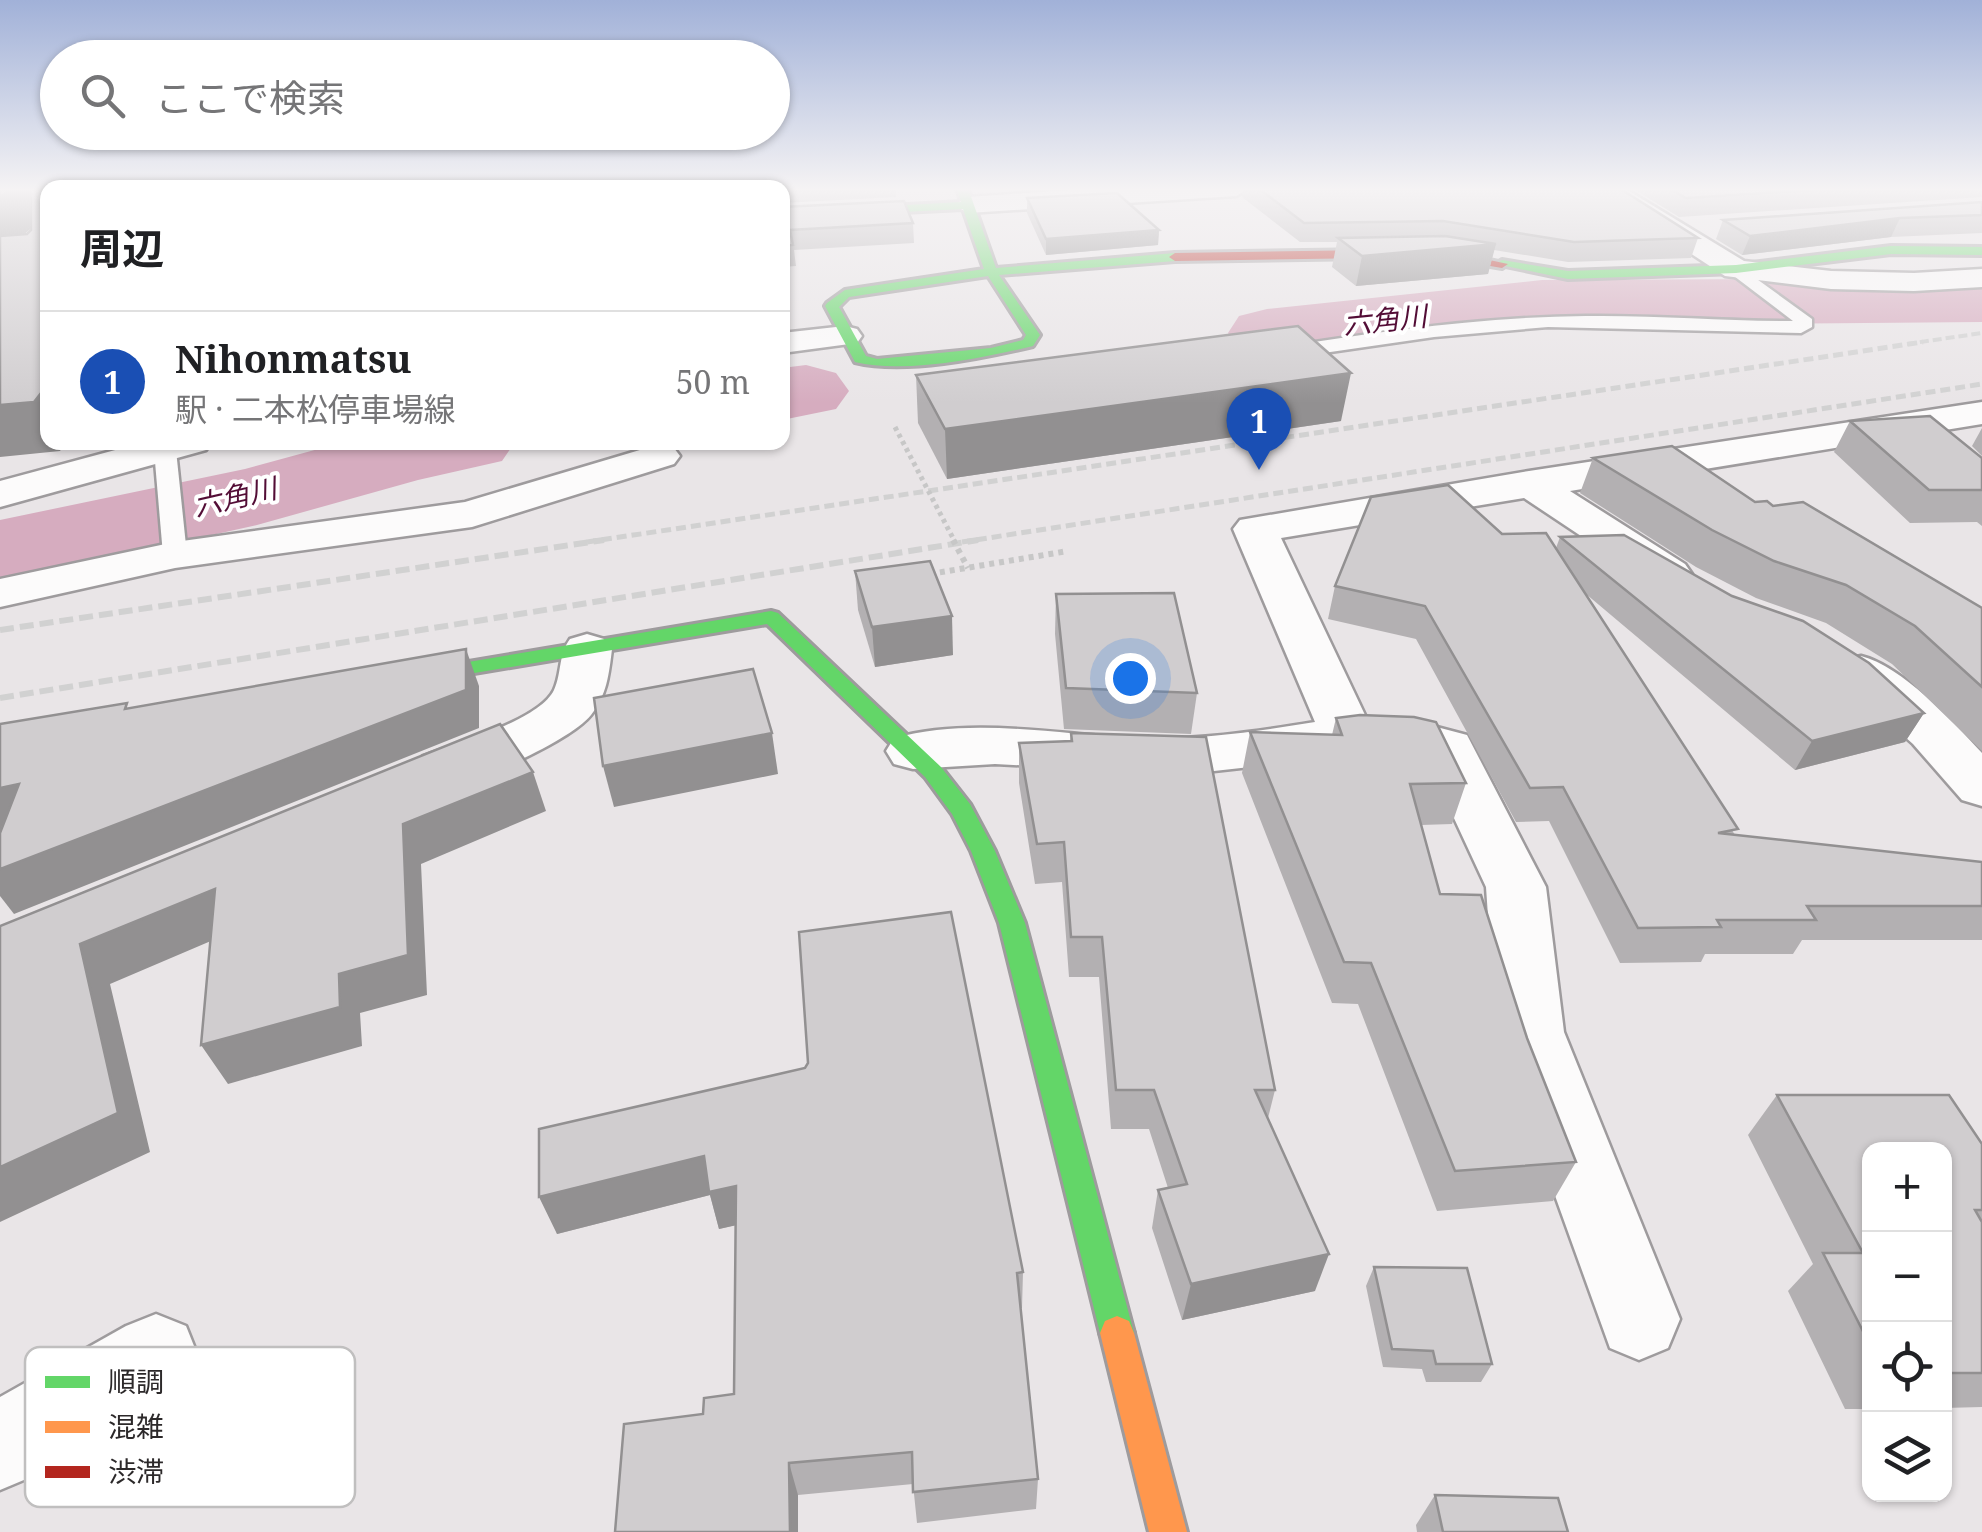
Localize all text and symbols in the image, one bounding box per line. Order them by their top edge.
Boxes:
search box [40,40,790,150]
icon: search [75,68,130,123]
text: ここで検索 [155,71,345,123]
text: 周辺 [80,219,164,276]
water label: 六角川 [1341,295,1432,342]
text: Nihonmatsu [175,332,412,384]
text: 1 [103,360,122,403]
text: 50 m [676,360,750,403]
text: 駅 · 二本松停車場線 [175,387,456,430]
pin: 1 [1226,388,1292,470]
water label: 六角川 [190,467,283,524]
your location [1105,653,1156,704]
map controls [1862,1142,1952,1502]
button: + [1862,1142,1952,1232]
button: − [1862,1232,1952,1322]
button: locate [1862,1322,1952,1412]
legend [25,1347,355,1507]
text: 順調 [108,1362,164,1400]
text: 混雑 [108,1407,164,1445]
button: layers [1862,1412,1952,1502]
text: 渋滞 [108,1452,164,1490]

